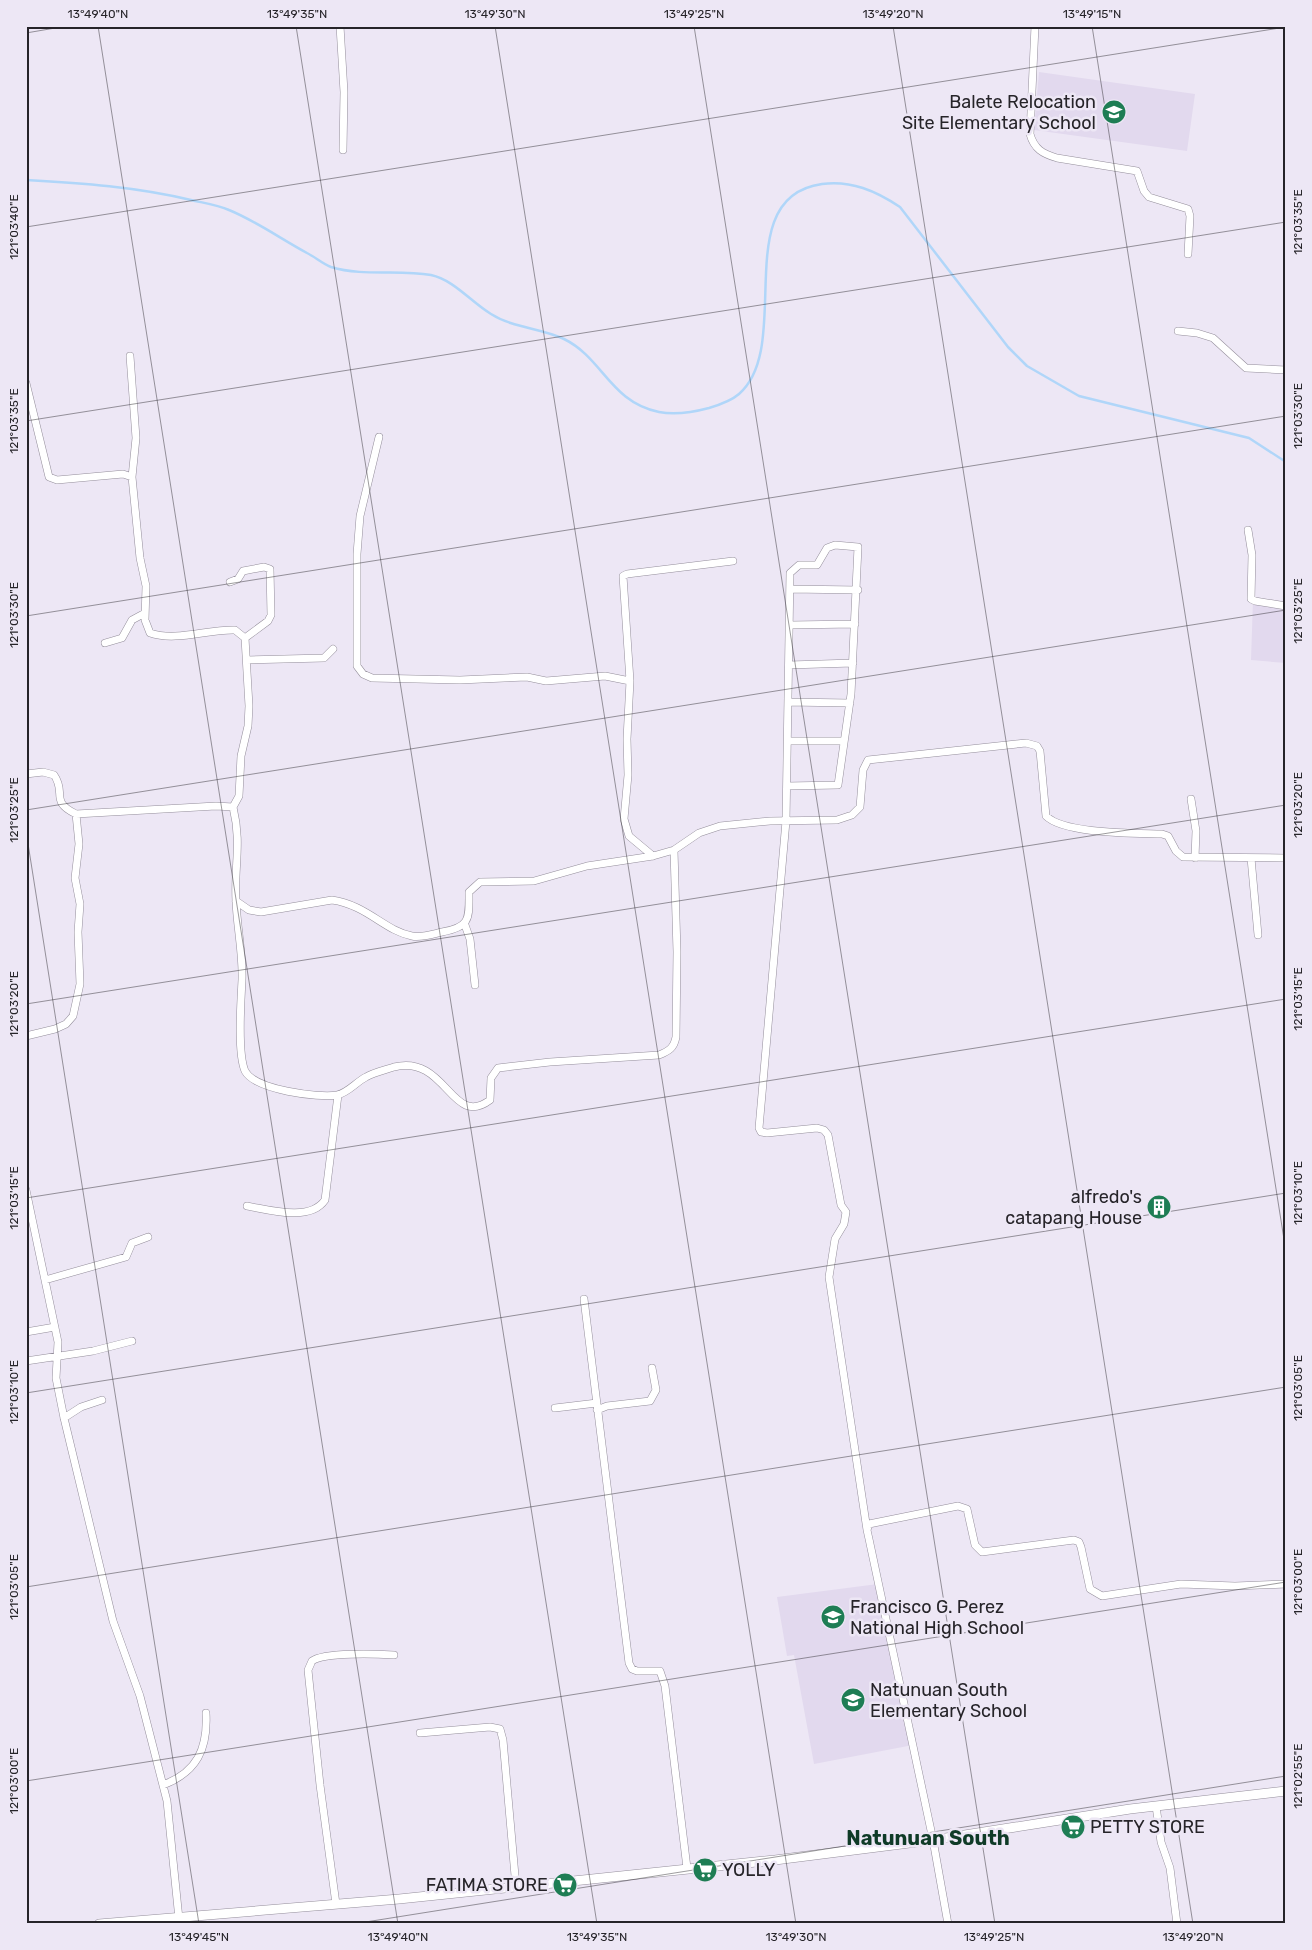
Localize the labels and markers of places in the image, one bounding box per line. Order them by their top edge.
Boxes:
place label: Balete Relocation Site Elementary School [902,91,1096,134]
school or university icon: Balete Relocation Site Elementary School [1101,99,1127,125]
place label: alfredo's catapang House [1005,1186,1142,1229]
building icon: alfredo's catapang House [1146,1194,1172,1220]
place label: Francisco G. Perez National High School [850,1596,1024,1639]
school or university icon: Francisco G. Perez National High School [820,1604,846,1630]
place label: Natunuan South Elementary School [870,1679,1027,1722]
school or university icon: Natunuan South Elementary School [840,1687,866,1713]
supermarket icon: PETTY STORE [1060,1814,1086,1840]
place label: PETTY STORE [1090,1816,1205,1838]
supermarket icon: YOLLY [692,1857,718,1883]
place label: YOLLY [722,1859,776,1881]
supermarket icon: FATIMA STORE [552,1872,578,1898]
place label: FATIMA STORE [426,1874,548,1896]

